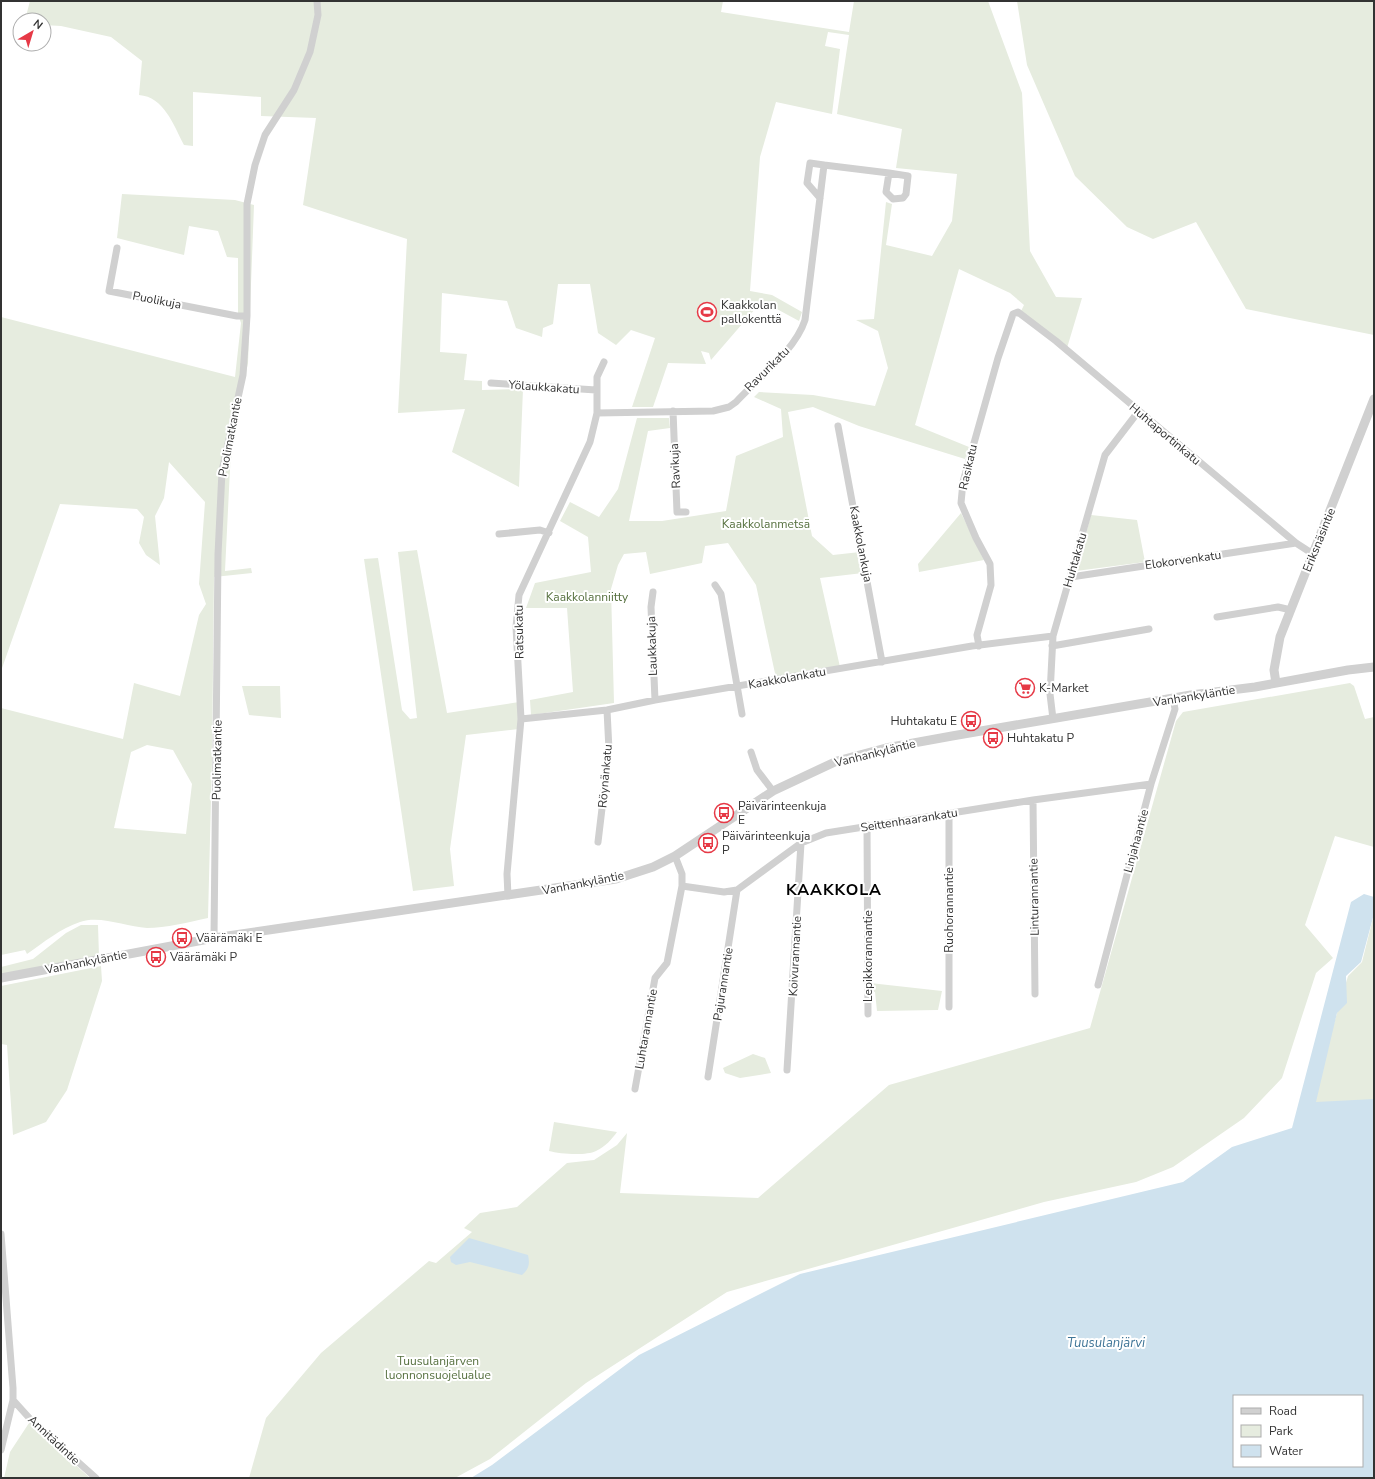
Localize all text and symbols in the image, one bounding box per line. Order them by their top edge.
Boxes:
north arrow [12,12,52,52]
text: N [30,16,46,33]
street label: Puolikuja [131,287,183,313]
place label: Kaakkolan pallokenttä [721,297,782,327]
sports icon: Kaakkolan pallokenttä [696,301,718,323]
street label: Ravurikatu [741,343,793,395]
street label: Yölaukkakatu [507,376,580,397]
street label: Puolimatkantie [214,396,246,478]
street label: Huhtaportinkatu [1126,399,1204,469]
street label: Ravikuja [666,443,684,489]
street label: Rasikatu [955,443,981,491]
street label: Kaakkolankuja [846,504,876,584]
street label: Eriksnäsintie [1299,506,1339,574]
park label: Kaakkolanmetsä [722,516,810,532]
street label: Huhtakatu [1060,531,1090,589]
street label: Elokorvenkatu [1144,547,1222,573]
park label: Kaakkolanniitty [546,589,629,605]
street label: Ratsukatu [511,605,527,659]
street label: Laukkakuja [643,616,661,676]
street label: Kaakkolankatu [747,663,827,693]
supermarket icon: K-Market [1014,677,1036,699]
place label: K-Market [1039,680,1089,696]
street label: Vanhankyläntie [1151,682,1236,711]
bus stop icon: Huhtakatu E [960,710,982,732]
place label: Huhtakatu E [890,713,957,729]
street label: Puolimatkantie [208,720,226,800]
bus stop icon: Huhtakatu P [982,727,1004,749]
place label: Huhtakatu P [1007,730,1075,746]
street label: Vanhankyläntie [832,735,917,771]
street label: Röynänkatu [594,743,616,809]
place label: Päivärinteenkuja E [738,798,826,828]
bus stop icon: Päivärinteenkuja E [713,802,735,824]
street label: Seittenhaarankatu [859,804,959,836]
street label: Linjahaantie [1120,808,1152,874]
place label: Päivärinteenkuja P [722,828,810,858]
bus stop icon: Päivärinteenkuja P [697,832,719,854]
street label: Linturannantie [1025,858,1043,936]
street label: Vanhankyläntie [540,867,625,899]
street label: Ruohorannantie [941,867,957,953]
district label: KAAKKOLA [786,879,882,901]
street label: Lepikkorannantie [860,910,876,1002]
street label: Koivurannantie [785,915,805,997]
bus stop icon: Väärämäki E [171,927,193,949]
place label: Väärämäki E [195,930,262,946]
street label: Vanhankyläntie [43,946,128,978]
bus stop icon: Väärämäki P [145,946,167,968]
street label: Pajurannantie [709,946,737,1022]
place label: Väärämäki P [169,949,237,965]
street label: Luhtarannantie [631,988,661,1070]
water label: Tuusulanjärvi [1067,1334,1146,1352]
park label: Tuusulanjärven luonnonsuojelualue [385,1353,491,1383]
legend [1233,1395,1363,1467]
text: Road [1269,1403,1297,1419]
street label: Annitädintie [25,1412,83,1468]
text: Park [1269,1423,1294,1439]
text: Water [1269,1443,1303,1459]

